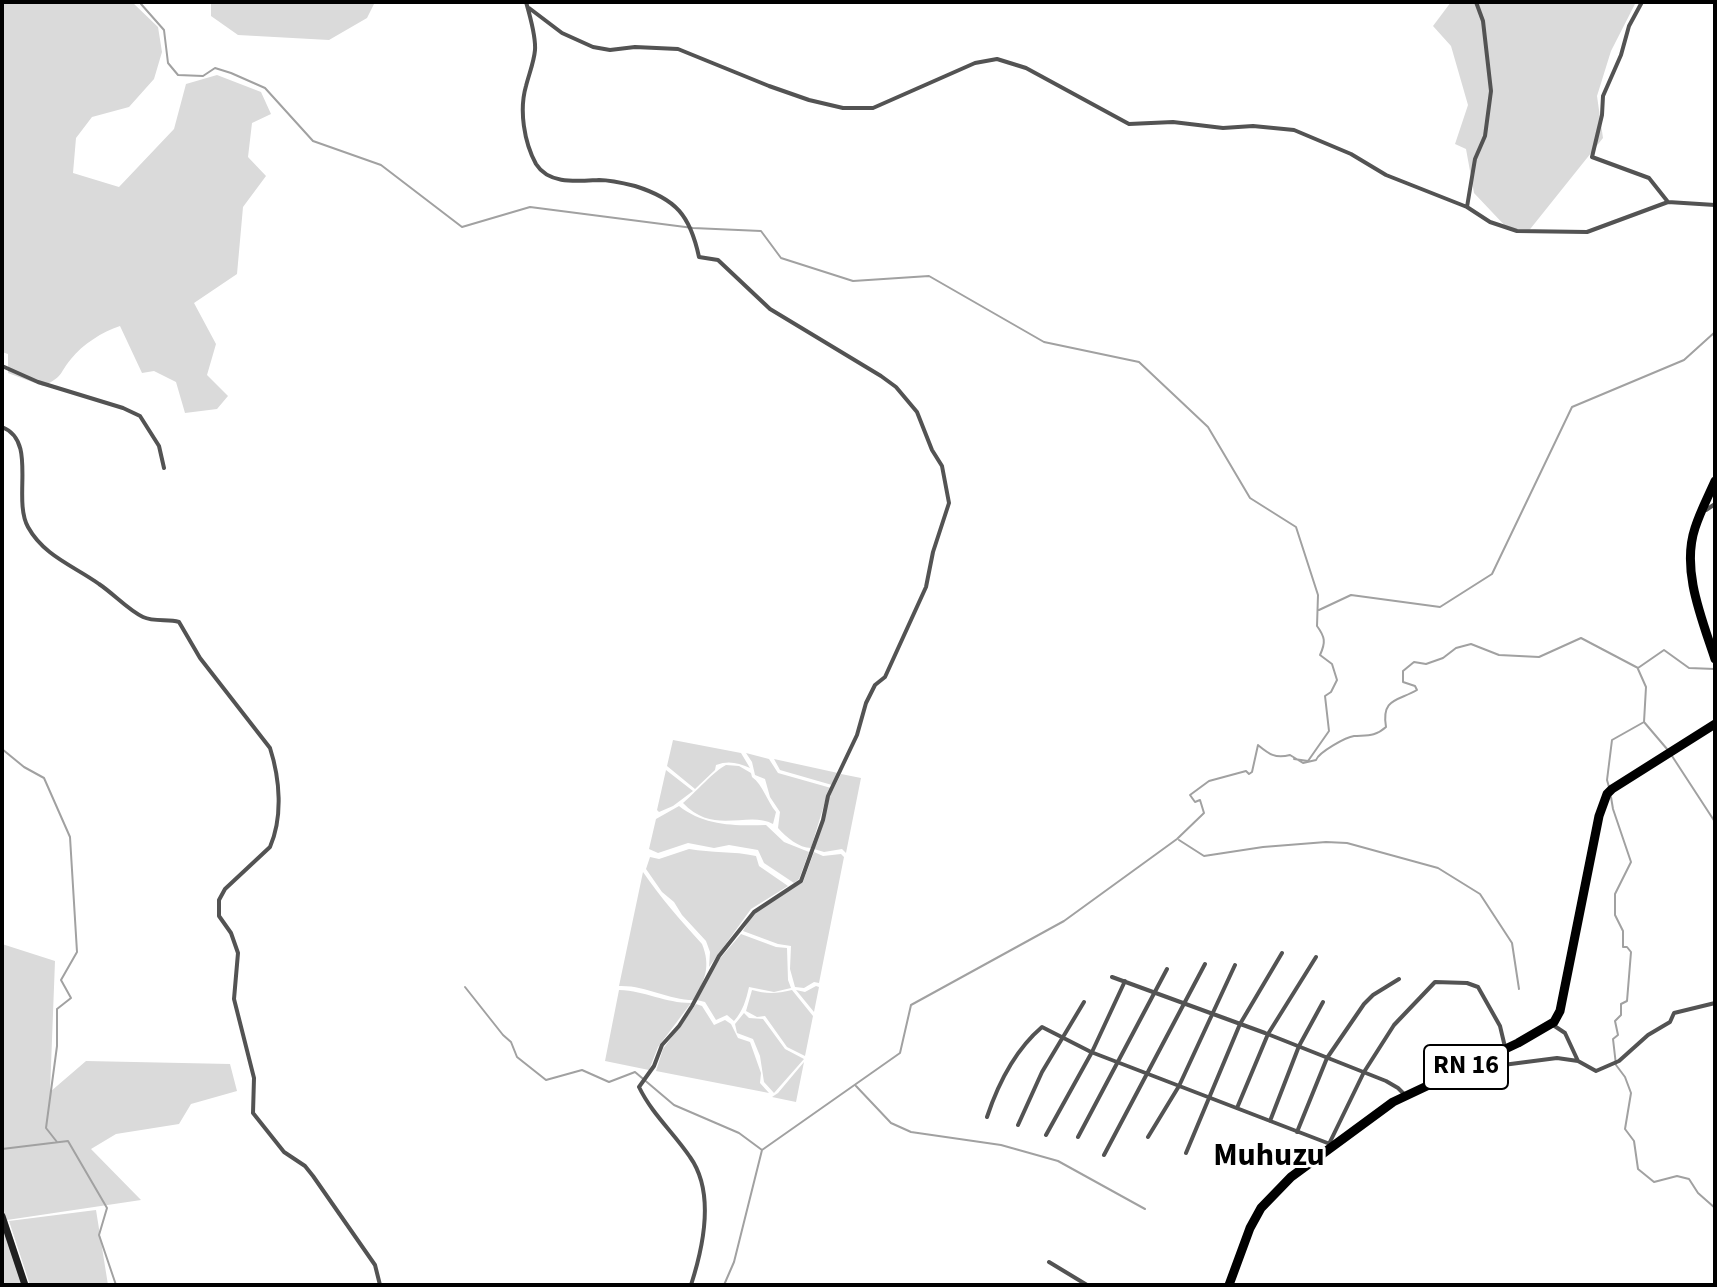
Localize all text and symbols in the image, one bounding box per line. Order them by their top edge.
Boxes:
road number: RN 16 [1424,1045,1508,1089]
district label: Muhuzu [1213,1139,1325,1177]

